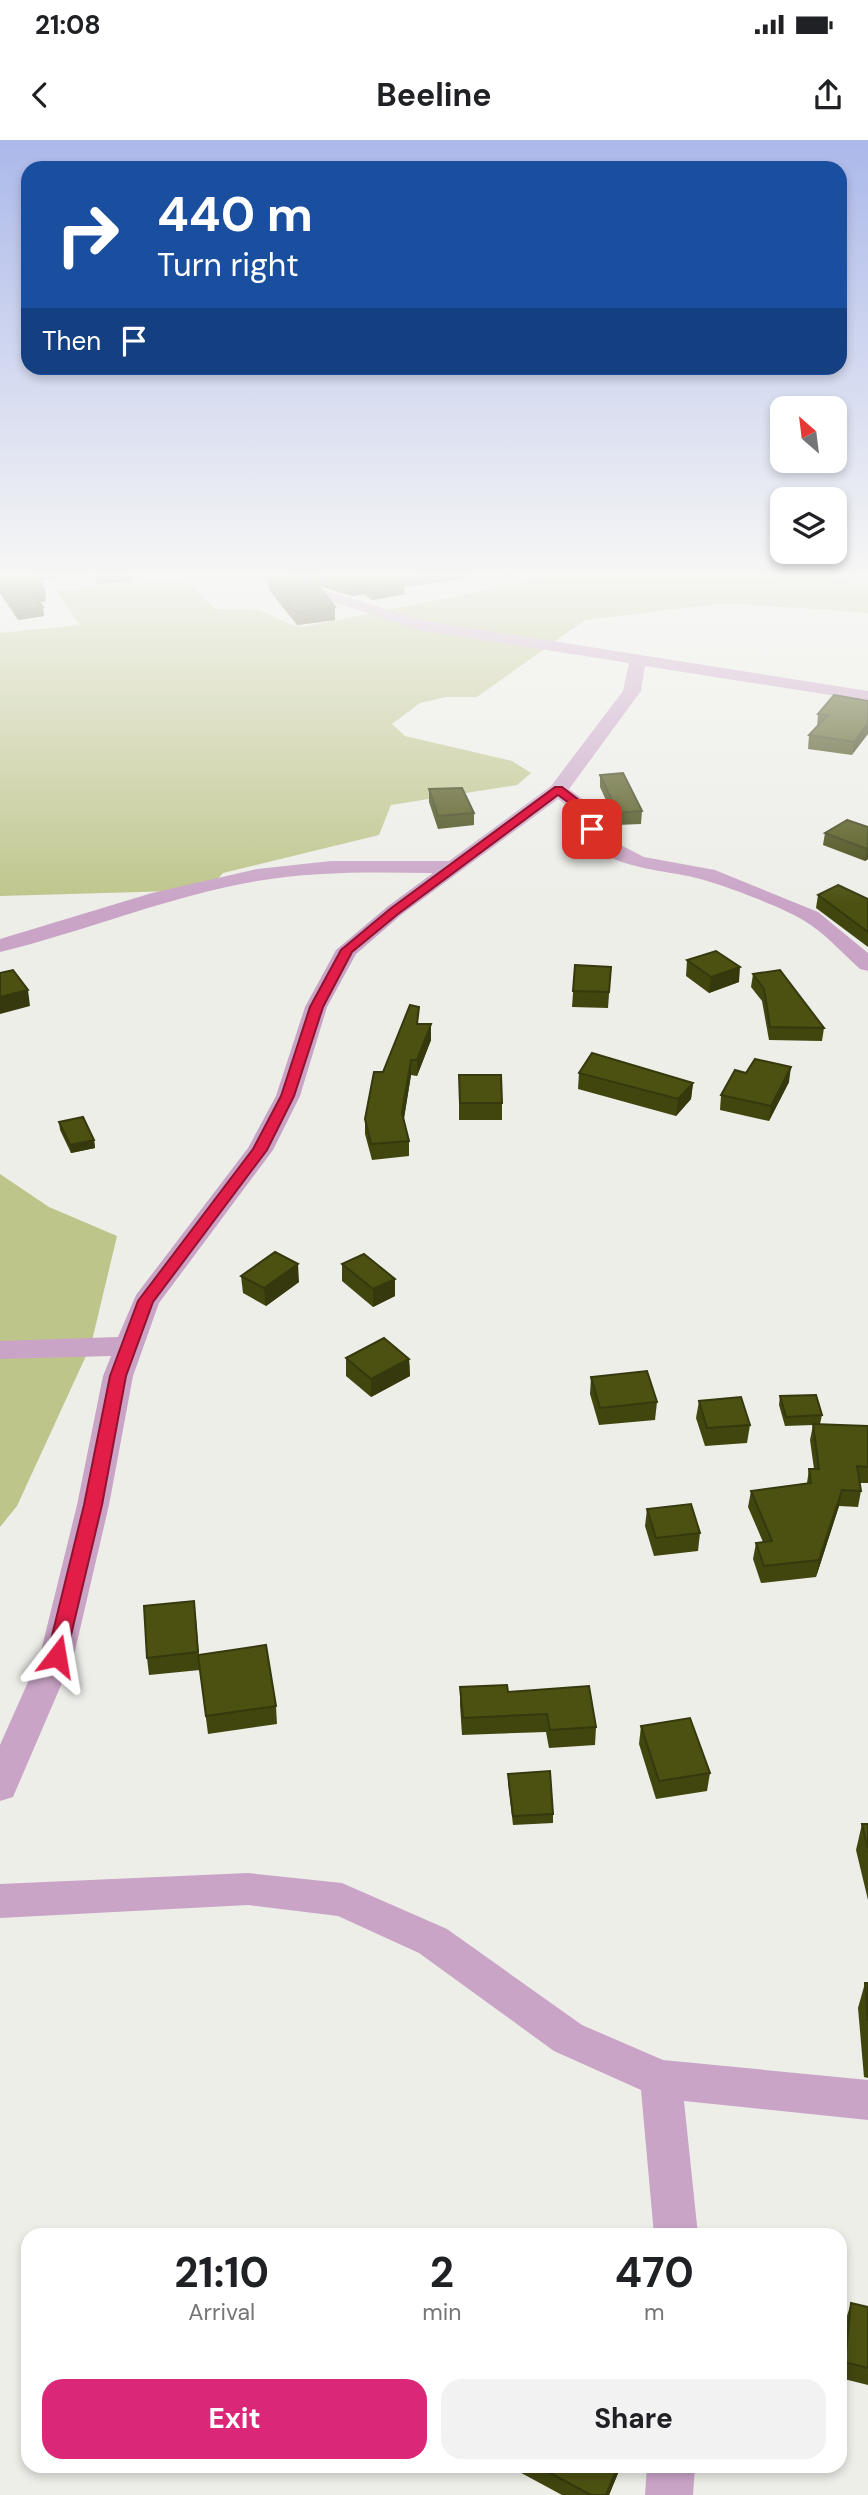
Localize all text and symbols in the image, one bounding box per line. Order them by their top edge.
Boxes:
text: 21:08 [35,8,101,42]
text: Beeline [376,74,492,116]
icon: back [21,76,59,114]
icon: share [809,76,847,114]
text: 440 m [157,182,313,246]
icon: right [42,189,133,280]
text: Turn right [157,244,299,286]
icon: arrive [115,322,153,360]
text: Then [42,324,101,358]
north arrow [770,396,847,472]
map controls [770,396,847,564]
button: layers [770,487,847,564]
pin [562,799,622,859]
icon: arrive [573,810,611,848]
position arrow [20,1619,94,1693]
text: 21:10 [174,2245,269,2300]
text: 2 [430,2245,454,2300]
text: 470 [615,2245,694,2300]
text: Arrival [188,2297,255,2327]
text: min [422,2297,462,2327]
text: m [644,2297,664,2327]
button: Exit [42,2379,427,2459]
button: Share [441,2379,826,2459]

